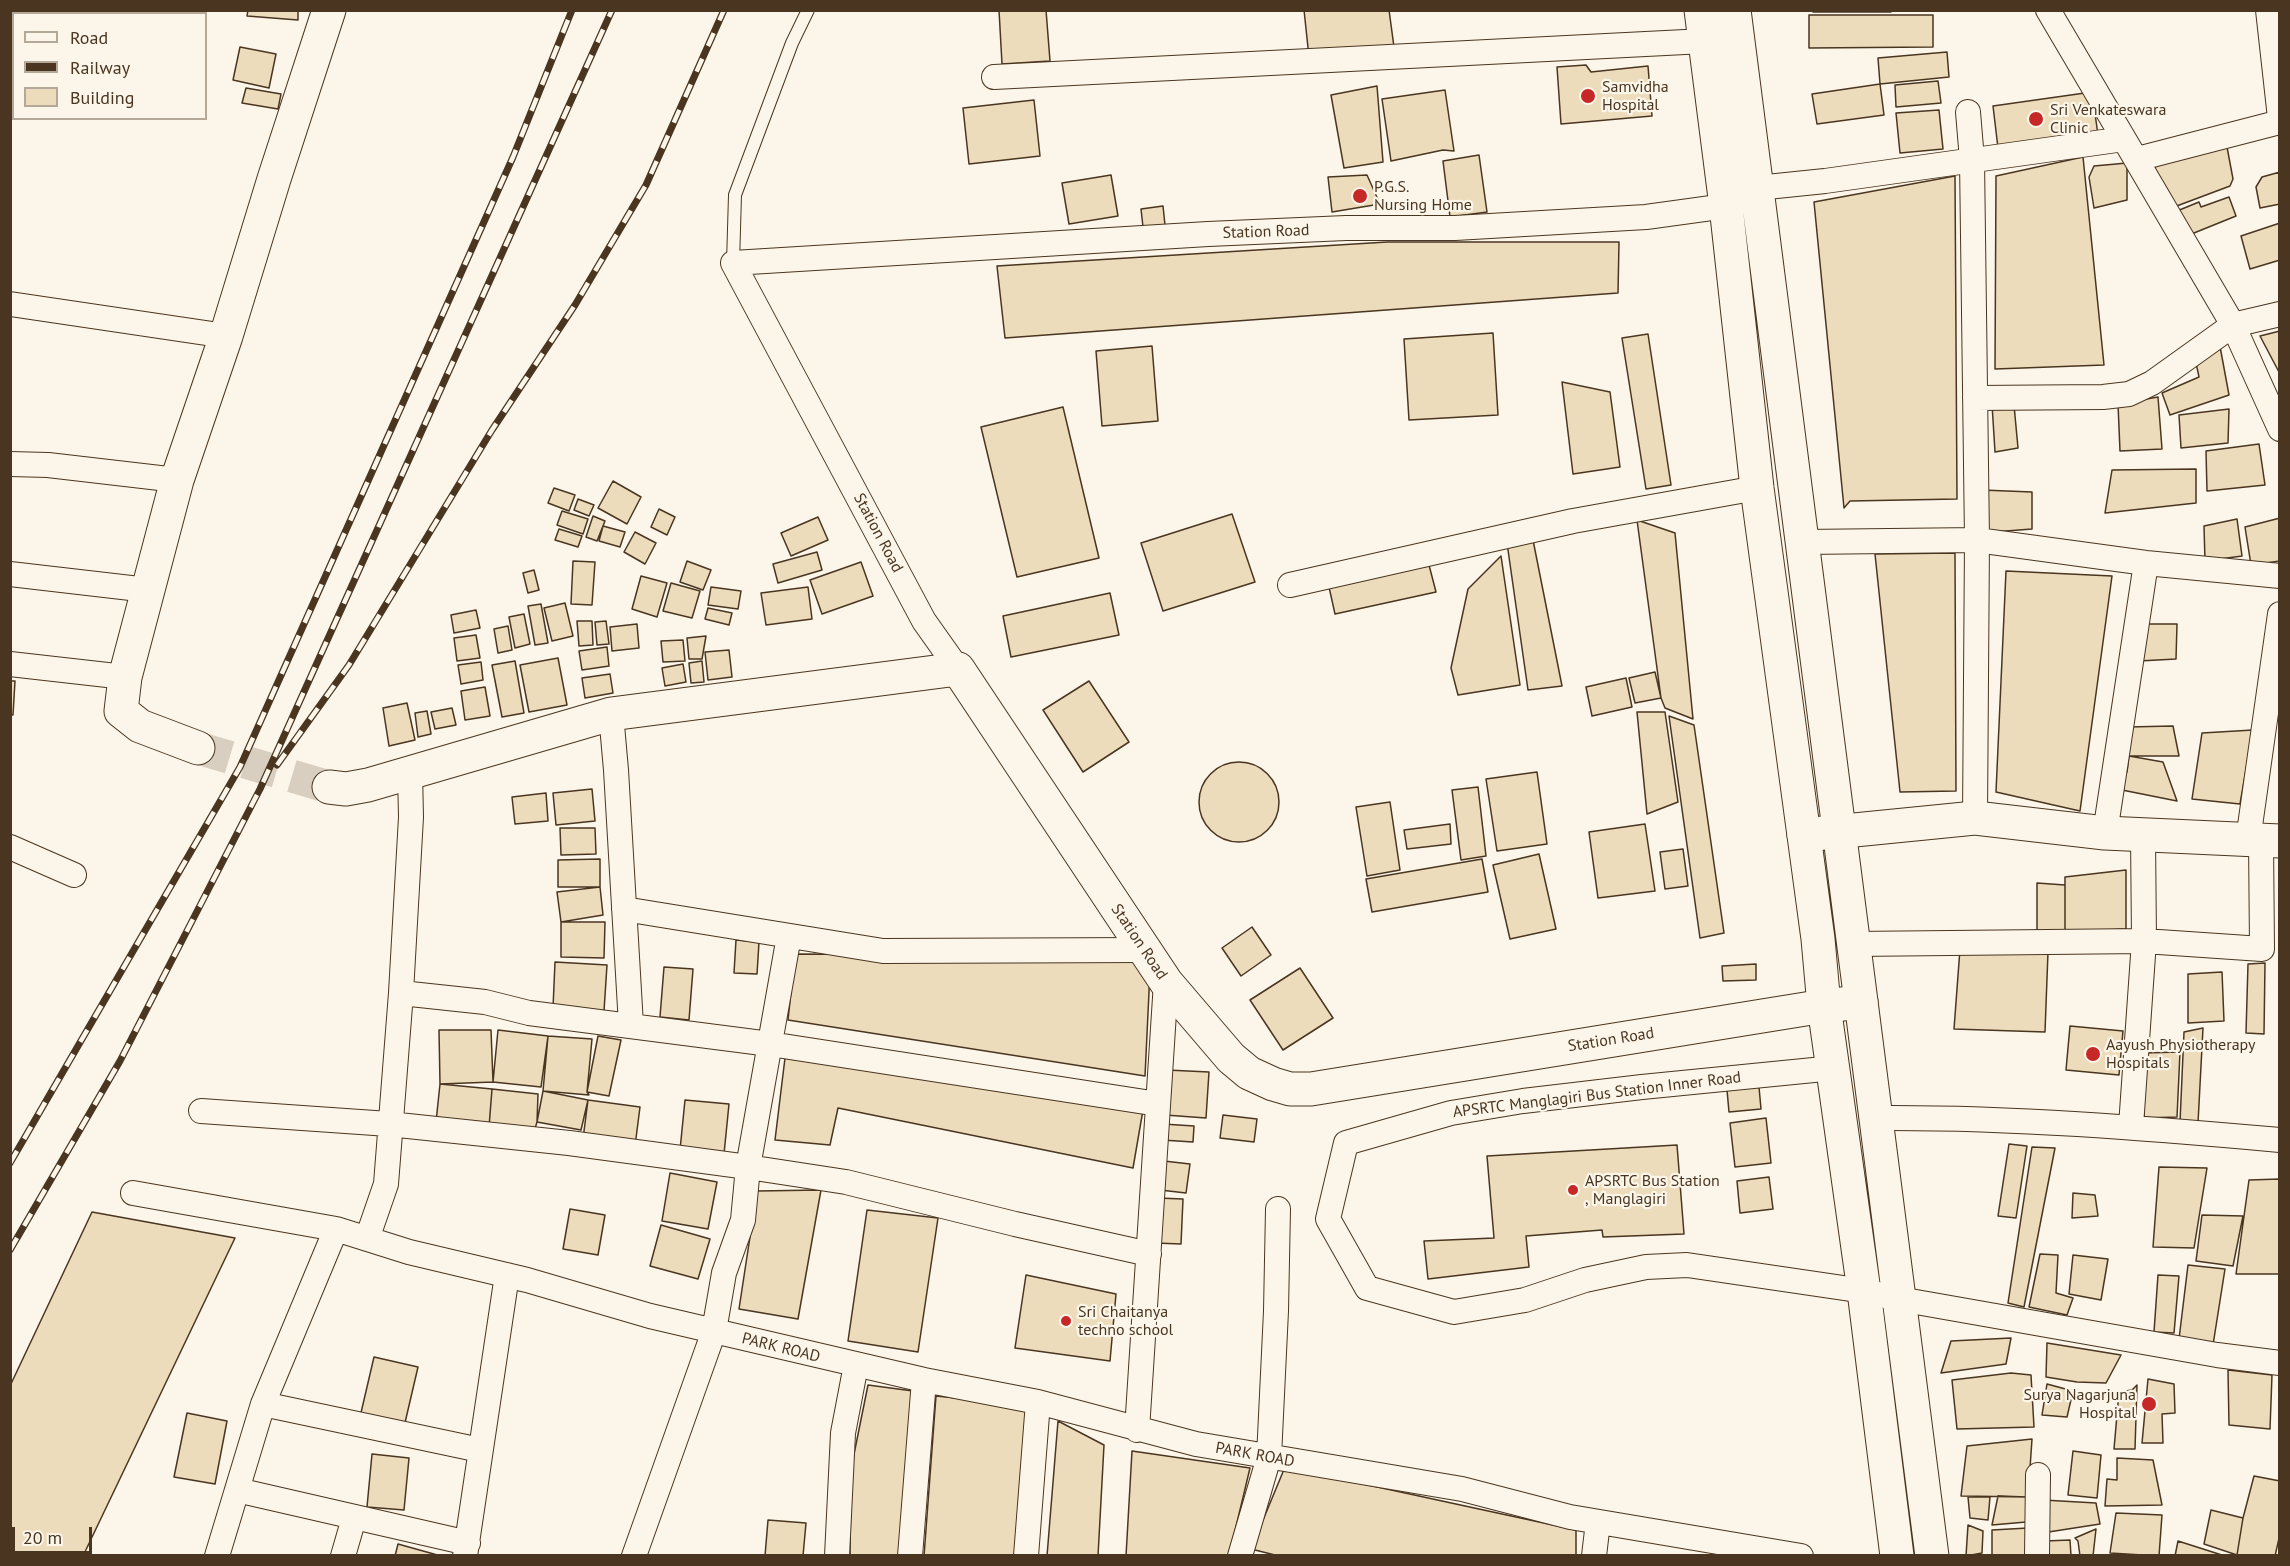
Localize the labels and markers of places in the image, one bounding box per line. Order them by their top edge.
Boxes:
place label: Samvidha Hospital [1602,77,1669,115]
marker: Samvidha Hospital [1579,87,1597,105]
place label: Sri Venkateswara Clinic [2050,100,2166,138]
marker: Sri Venkateswara Clinic [2027,110,2045,128]
place label: P.G.S. Nursing Home [1374,177,1472,215]
marker: P.G.S. Nursing Home [1351,187,1369,205]
place label: Aayush Physiotherapy Hospitals [2106,1035,2255,1073]
marker: Aayush Physiotherapy Hospitals [2084,1045,2102,1063]
place label: APSRTC Bus Station , Manglagiri [1585,1171,1720,1209]
marker: APSRTC Bus Station , Manglagiri [1566,1183,1580,1197]
place label: Sri Chaitanya techno school [1078,1302,1173,1340]
marker: Sri Chaitanya techno school [1059,1314,1073,1328]
place label: Surya Nagarjuna Hospital [2024,1385,2136,1423]
marker: Surya Nagarjuna Hospital [2140,1395,2158,1413]

